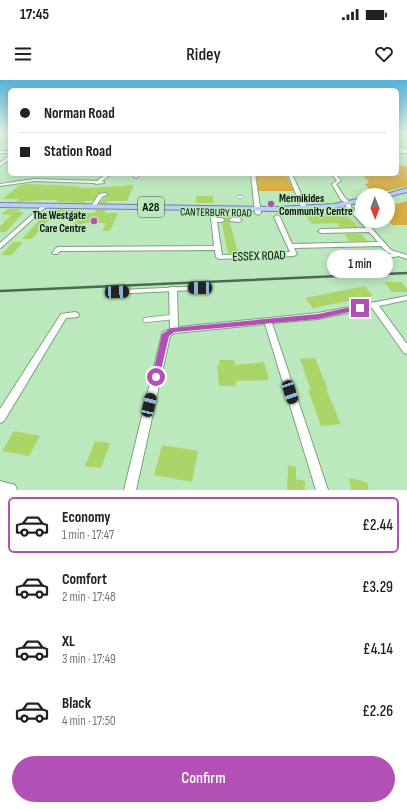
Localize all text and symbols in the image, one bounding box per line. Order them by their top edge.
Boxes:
text: 17:45 [20,5,49,24]
icon: menu [12,43,34,65]
icon: heart [373,43,395,65]
text: Ridey [186,44,221,65]
text: Norman Road [44,104,115,123]
text: Station Road [44,142,112,161]
north arrow [355,188,395,228]
map controls [355,188,395,228]
place label: Mermikides Community Centre [279,192,353,218]
road number: A28 [138,197,164,217]
marker: Mermikides Community Centre [266,199,276,209]
street label: CANTERBURY ROAD [180,205,252,220]
place label: The Westgate Care Centre [33,209,86,235]
marker: The Westgate Care Centre [89,216,99,226]
street label: ESSEX ROAD [232,247,286,265]
callout: 1 min [327,250,393,278]
text: 1 min [348,256,372,272]
car [188,282,212,294]
car [105,286,129,298]
route end [351,299,369,317]
route start [147,368,165,386]
car [281,379,299,405]
car [140,392,158,418]
icon: car [14,507,50,543]
text: Economy [62,508,111,527]
text: £2.44 [362,516,393,535]
text: 1 min · 17:47 [62,527,114,543]
icon: car [14,569,50,605]
text: Comfort [62,570,107,589]
text: £3.29 [362,578,393,597]
text: 2 min · 17:48 [62,589,116,605]
icon: car [14,631,50,667]
text: XL [62,632,75,651]
text: £4.14 [363,640,393,659]
text: 3 min · 17:49 [62,651,116,667]
icon: car [14,693,50,729]
text: Black [62,694,91,713]
text: £2.26 [362,702,393,721]
text: 4 min · 17:50 [62,713,116,729]
button: Confirm [12,756,395,802]

